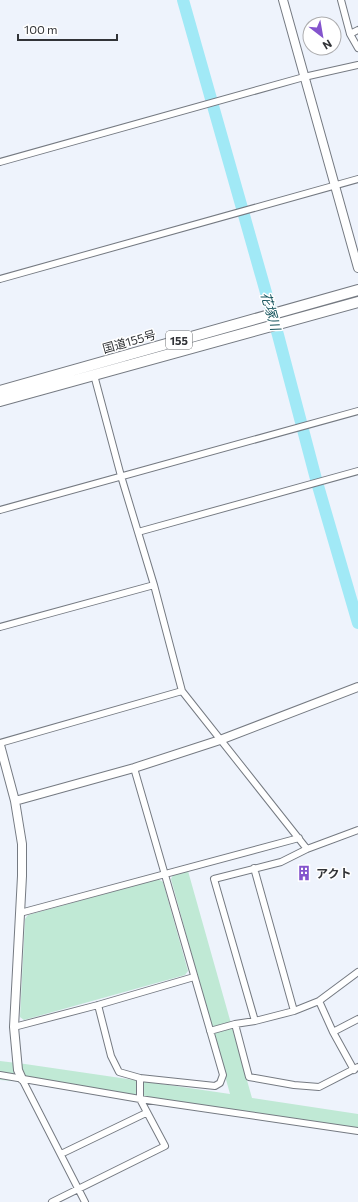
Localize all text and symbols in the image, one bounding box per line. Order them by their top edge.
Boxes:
scale bar [18,16,117,42]
north arrow [302,16,342,56]
text: 100 m [24,22,58,36]
text: N [321,37,334,53]
water label: 花塚川 [258,290,285,334]
street label: 国道155号 [101,327,157,355]
road number: 155 [166,331,192,349]
building icon: アクト [295,864,313,882]
place label: アクト [316,866,351,880]

